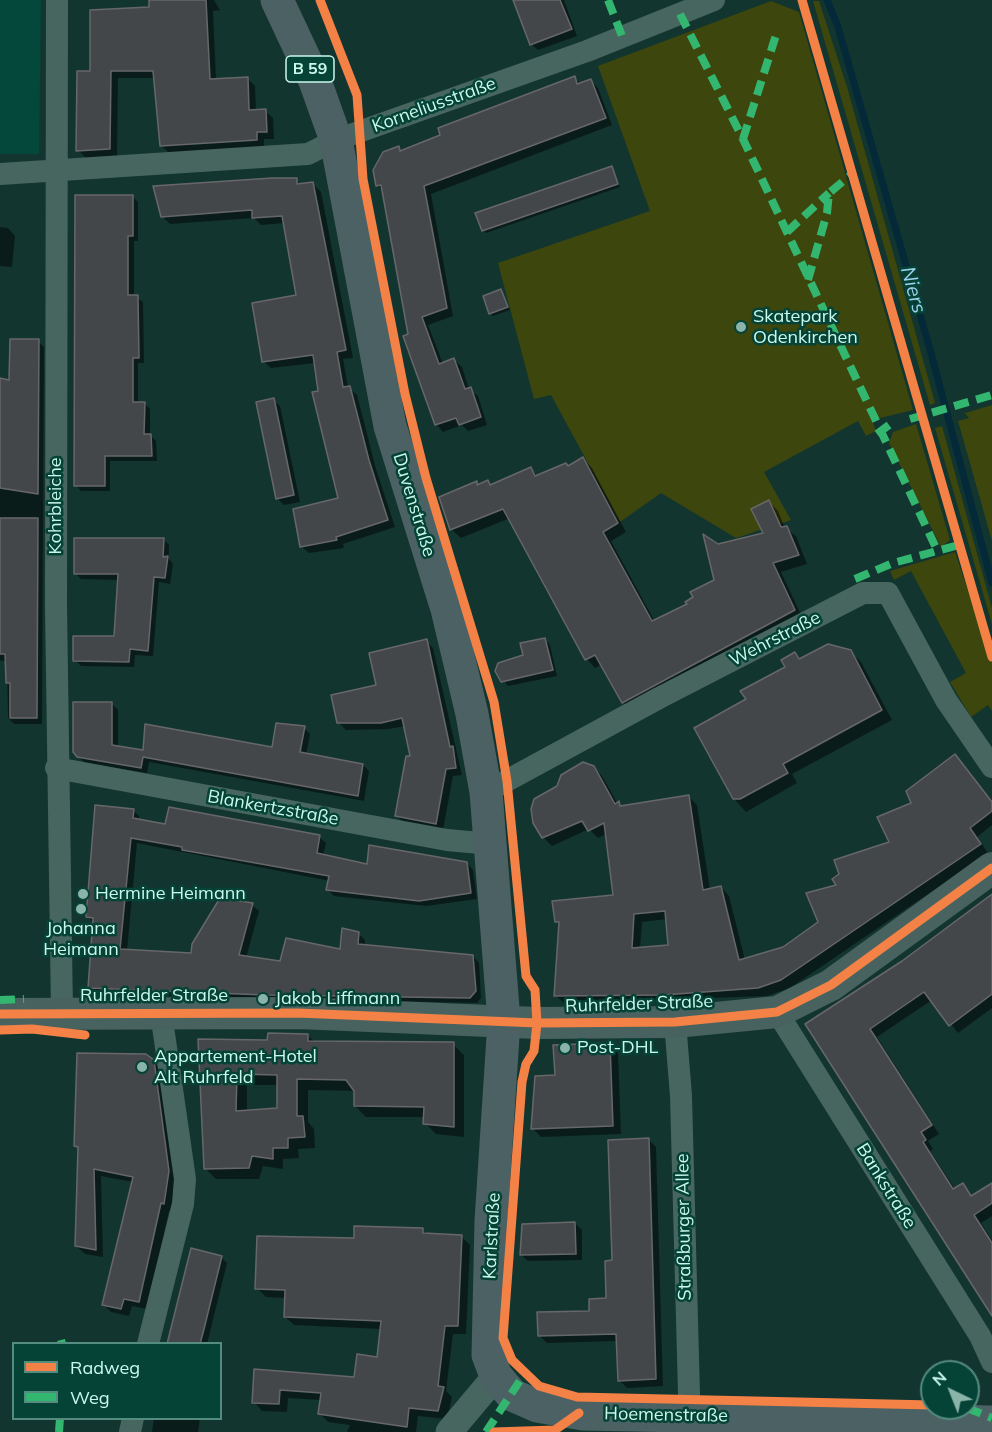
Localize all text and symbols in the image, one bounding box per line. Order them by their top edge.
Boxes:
road number: B 59 [286,56,334,82]
street label: Korneliusstraße [369,73,499,137]
water label: Niers [895,264,931,316]
place label: Skatepark Odenkirchen [753,306,858,348]
marker: Skatepark Odenkirchen [734,320,748,334]
street label: Duvenstraße [388,451,440,559]
street label: Kohrbleiche [45,458,67,554]
street label: Wehrstraße [726,607,824,671]
street label: Blankertzstraße [206,786,340,830]
place label: Hermine Heimann [95,883,246,905]
marker: Hermine Heimann [76,887,90,901]
marker: Johanna Heimann [74,902,88,916]
place label: Johanna Heimann [43,918,119,960]
street label: Ruhrfelder Straße [80,985,228,1007]
place label: Jakob Liffmann [275,988,400,1010]
street label: Ruhrfelder Straße [565,991,713,1017]
marker: Jakob Liffmann [256,992,270,1006]
place label: Post-DHL [577,1037,658,1059]
marker: Post-DHL [558,1041,572,1055]
place label: Appartement-Hotel Alt Ruhrfeld [154,1046,317,1088]
marker: Appartement-Hotel Alt Ruhrfeld [135,1060,149,1074]
street label: Bankstraße [851,1139,921,1233]
street label: Straßburger Allee [672,1153,696,1301]
street label: Karlstraße [479,1192,505,1280]
legend [12,1342,222,1420]
text: Radweg [70,1356,140,1379]
north arrow [920,1360,980,1420]
text: N [928,1367,950,1390]
text: Weg [70,1386,110,1409]
street label: Hoemenstraße [604,1403,728,1427]

